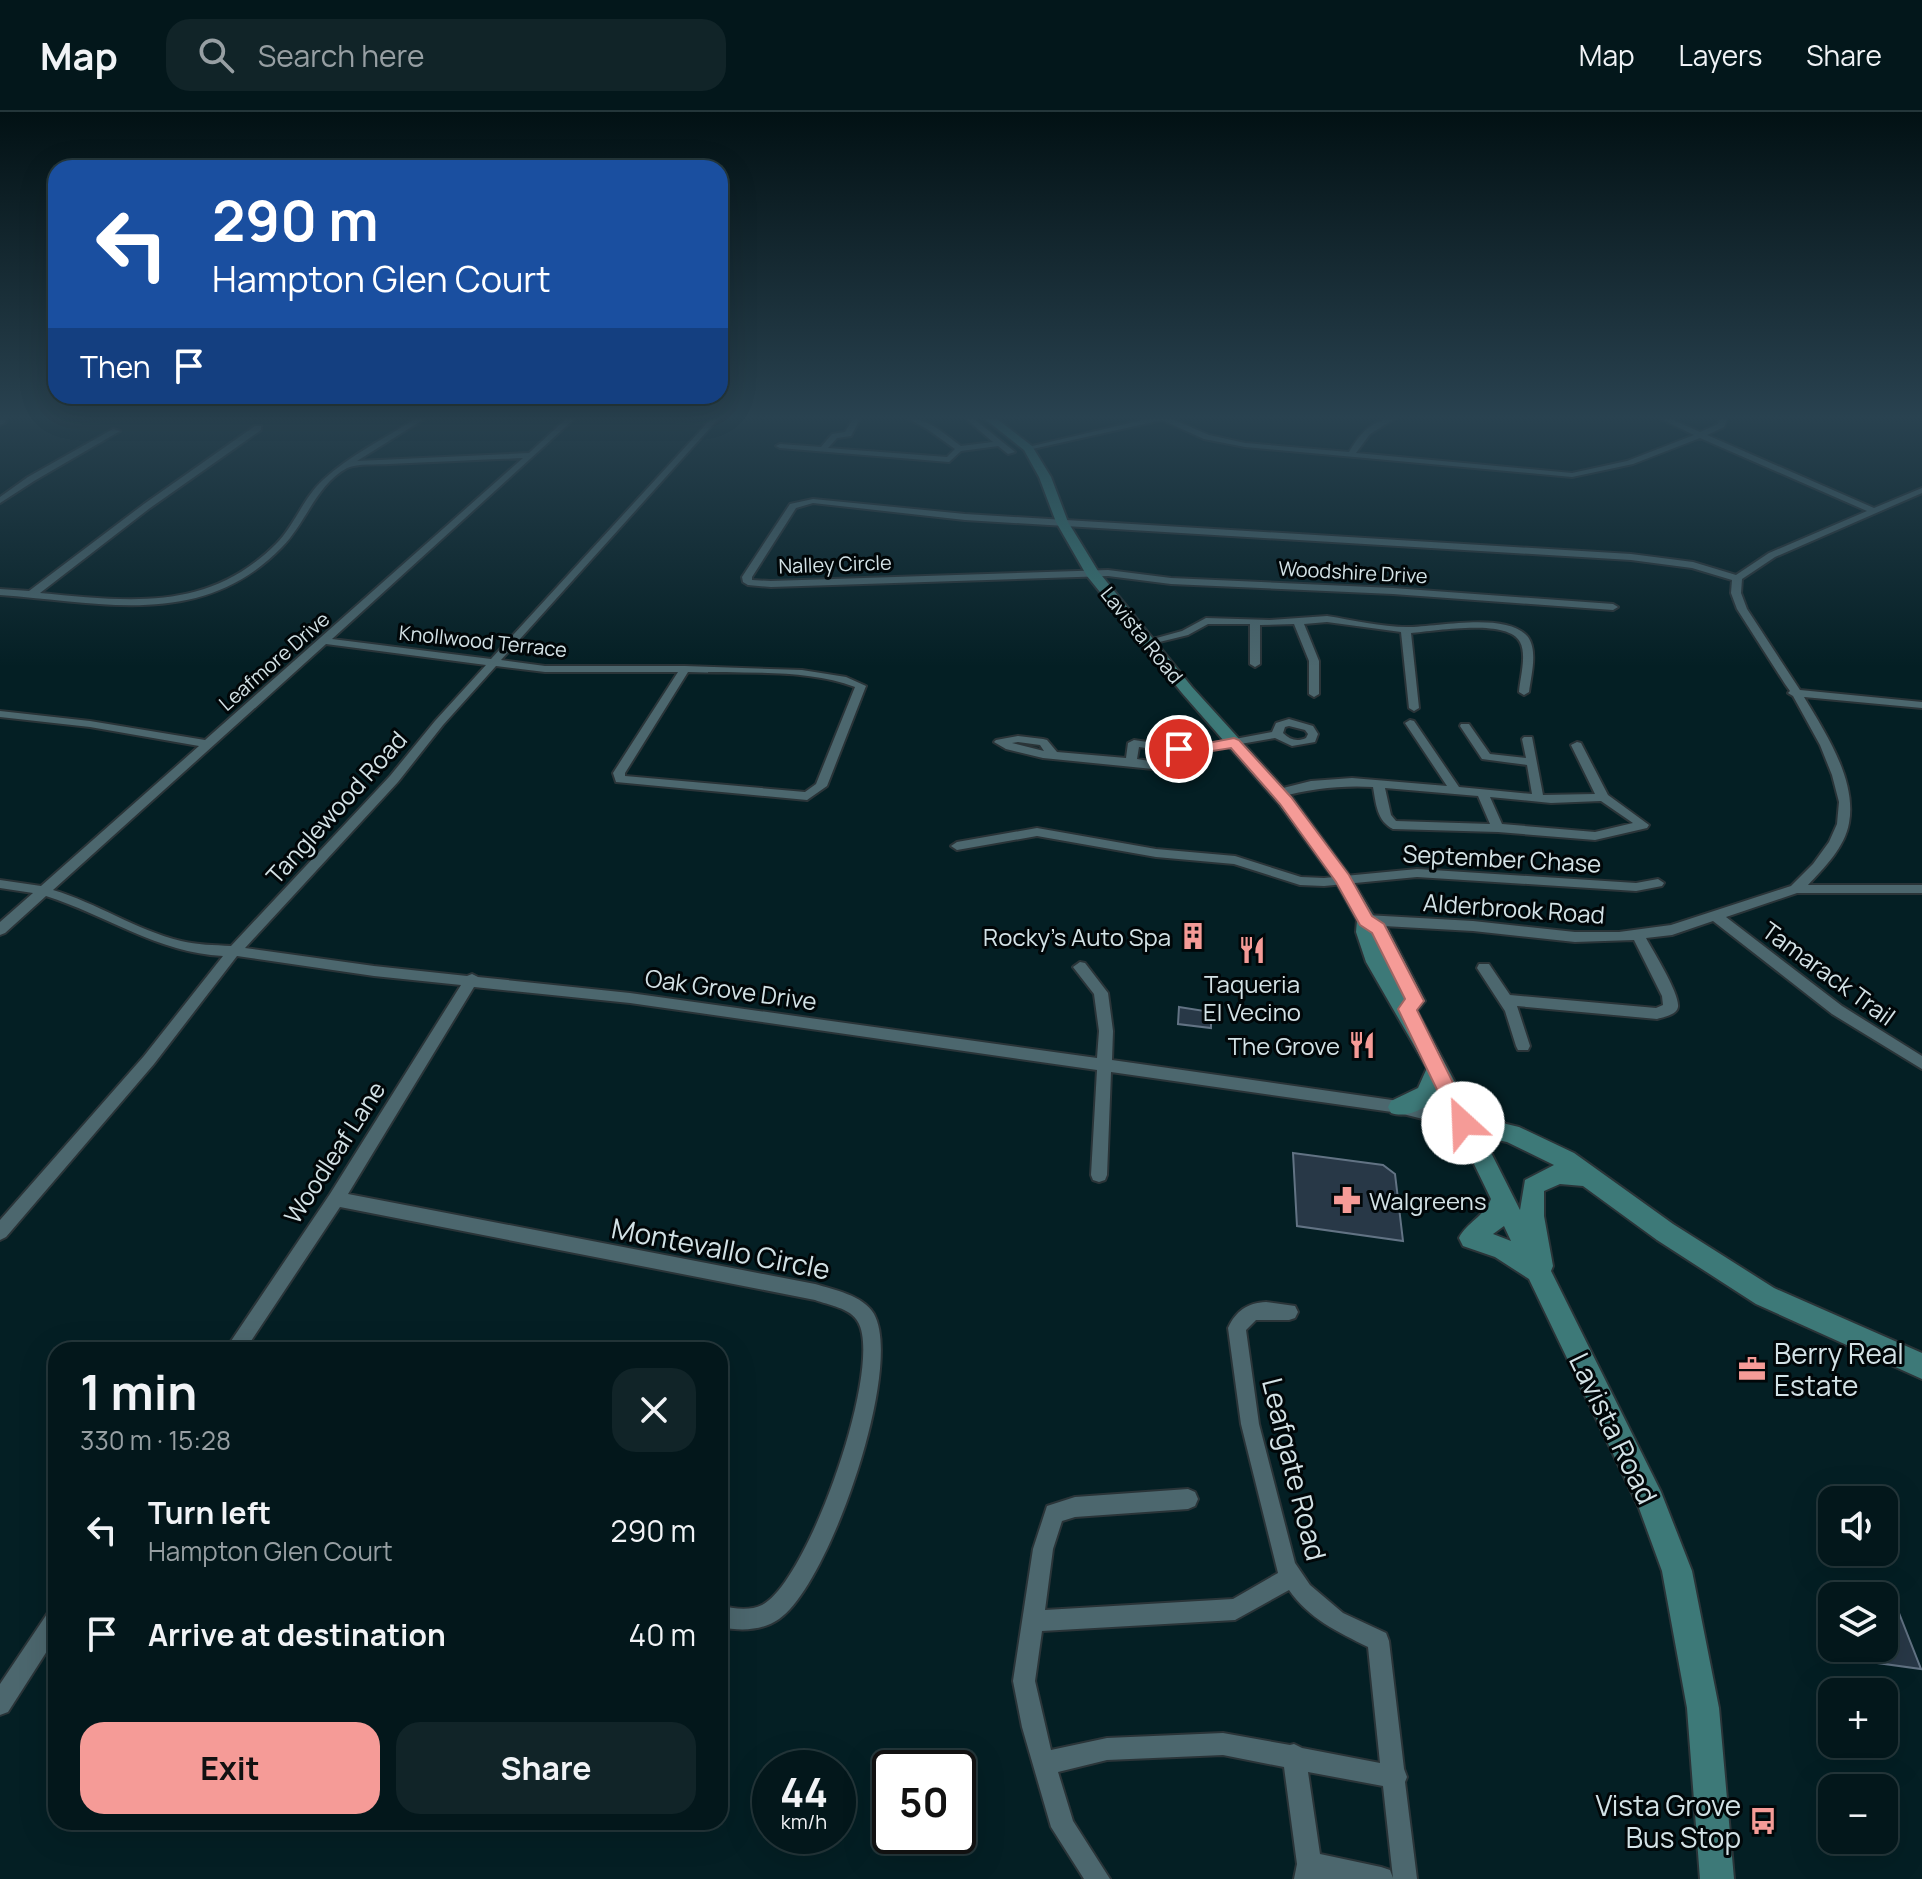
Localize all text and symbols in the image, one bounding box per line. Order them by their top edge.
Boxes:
search box [166,19,726,91]
text: Map [40,29,118,81]
icon: search [194,33,238,77]
text: Search here [258,35,425,76]
text: Map [1579,36,1635,74]
text: Layers [1679,36,1762,74]
text: Share [1806,36,1882,74]
text: 290 m [212,181,379,258]
icon: left [80,192,184,296]
text: Hampton Glen Court [212,254,551,303]
icon: arrive [167,344,211,388]
text: Then [80,346,151,387]
street label: Nalley Circle [778,549,892,579]
street label: Woodshire Drive [1278,555,1428,589]
street label: Lavista Road [1095,581,1189,689]
street label: Leafmore Drive [213,606,335,716]
street label: Knollwood Terrace [398,619,568,663]
pin [1145,715,1213,783]
street label: Tanglewood Road [258,723,414,891]
icon: arrive [1157,727,1201,771]
street label: September Chase [1402,836,1602,880]
street label: Alderbrook Road [1422,885,1606,931]
street label: Tamarack Trail [1756,914,1902,1032]
place label: Rocky's Auto Spa [983,920,1171,953]
building icon: Rocky's Auto Spa [1178,921,1208,951]
restaurant icon: Taqueria El Vecino [1237,935,1267,965]
street label: Oak Grove Drive [643,961,819,1017]
place label: Taqueria El Vecino [1203,967,1301,1028]
place label: The Grove [1228,1029,1340,1062]
restaurant icon: The Grove [1347,1030,1377,1060]
street label: Woodleaf Lane [276,1074,392,1230]
position arrow [1421,1081,1505,1165]
place label: Walgreens [1369,1184,1486,1217]
pharmacy icon: Walgreens [1332,1185,1362,1215]
street label: Montevallo Circle [609,1208,833,1288]
place label: Berry Real Estate [1774,1334,1904,1404]
street label: Lavista Road [1561,1346,1667,1510]
office icon: Berry Real Estate [1737,1354,1767,1384]
text: 1 min [80,1359,197,1424]
button: close [612,1368,696,1452]
street label: Leafgate Road [1254,1374,1336,1564]
text: 330 m · 15:28 [80,1422,231,1458]
map controls [1818,1486,1898,1854]
button: sound [1818,1486,1898,1566]
text: Turn left [148,1492,271,1533]
icon: left [80,1508,124,1552]
text: 290 m [611,1510,696,1551]
text: Hampton Glen Court [148,1533,393,1569]
button: layers [1818,1582,1898,1662]
icon: arrive [80,1612,124,1656]
text: Arrive at destination [148,1614,446,1655]
text: 40 m [629,1614,696,1655]
button: + [1818,1678,1898,1758]
button: Exit [80,1722,380,1814]
button: Share [396,1722,696,1814]
speed limit sign: 50 [872,1750,976,1854]
text: 44 [780,1764,828,1819]
button: − [1818,1774,1898,1854]
place label: Vista Grove Bus Stop [1595,1786,1741,1856]
bus stop icon: Vista Grove Bus Stop [1748,1806,1778,1836]
text: km/h [781,1808,827,1835]

